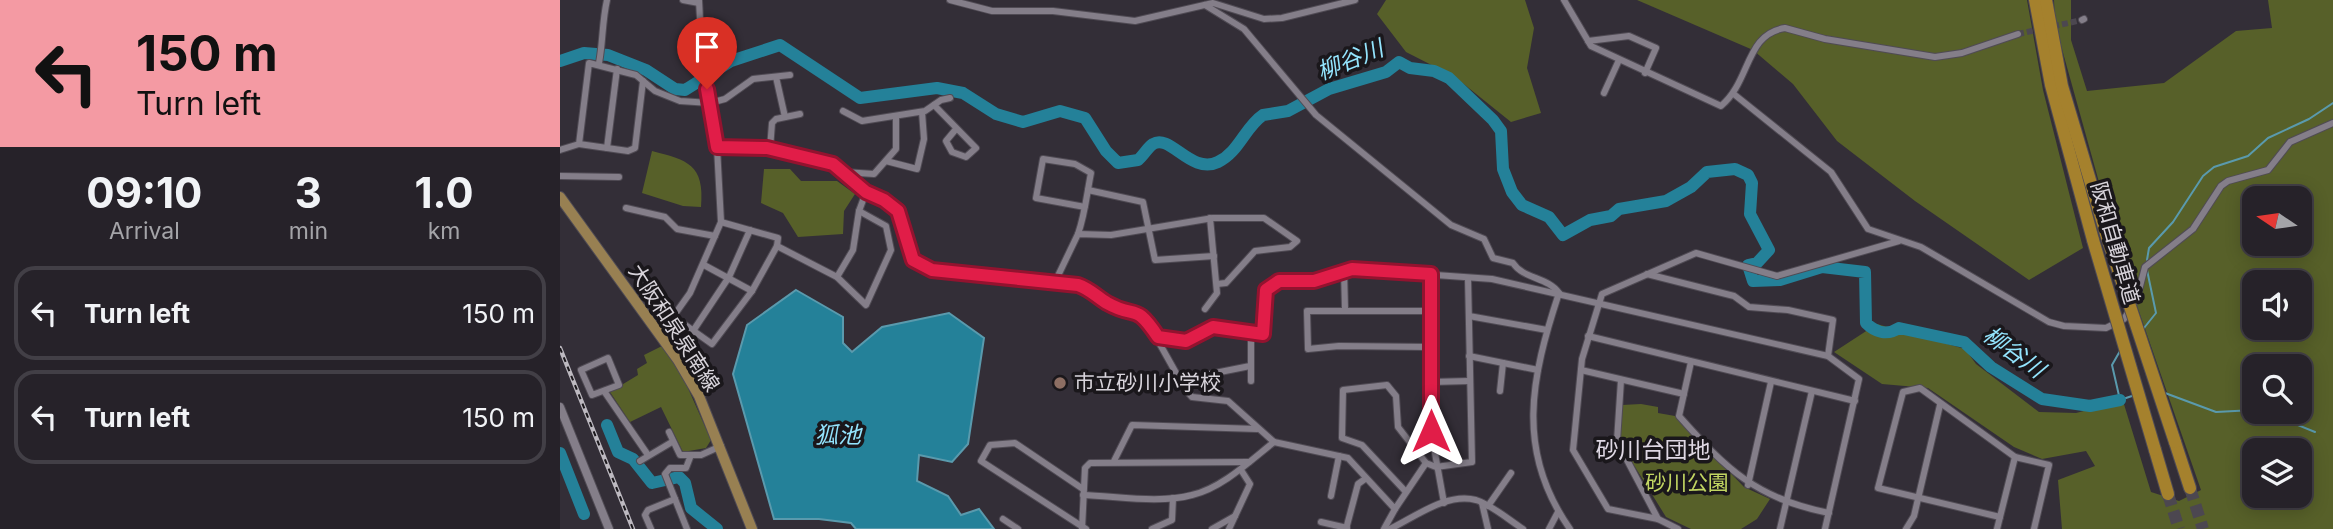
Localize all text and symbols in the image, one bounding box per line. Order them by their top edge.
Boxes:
pin [677,17,737,89]
text: 150 m [136,24,278,83]
icon: left [21,28,112,119]
icon: arrive [688,28,726,66]
water label: 柳谷川 [1313,33,1390,86]
text: Turn left [136,84,261,123]
text: 09:10 [86,167,202,218]
text: 3 [295,167,322,218]
text: 1.0 [414,167,474,218]
street label: 阪和自動車道 [2086,179,2145,307]
north arrow [2242,186,2312,256]
map controls [2242,186,2312,508]
text: Arrival [109,217,180,245]
text: min [289,217,328,245]
text: km [428,217,460,245]
street label: 大阪和泉泉南線 [624,259,725,396]
button: sound [2242,270,2312,340]
icon: left [25,294,63,332]
text: Turn left [84,298,190,329]
text: 150 m [462,298,535,329]
water label: 柳谷川 [1978,320,2053,385]
button: search [2242,354,2312,424]
place label: 市立砂川小学校 [1074,370,1221,395]
marker: 市立砂川小学校 [1052,375,1068,391]
position arrow [1394,394,1468,468]
icon: left [25,398,63,436]
text: Turn left [84,402,190,433]
text: 150 m [462,402,535,433]
water label: 狐池 [815,421,863,449]
district label: 砂川台団地 [1596,436,1711,464]
button: layers [2242,438,2312,508]
park label: 砂川公園 [1645,470,1729,495]

